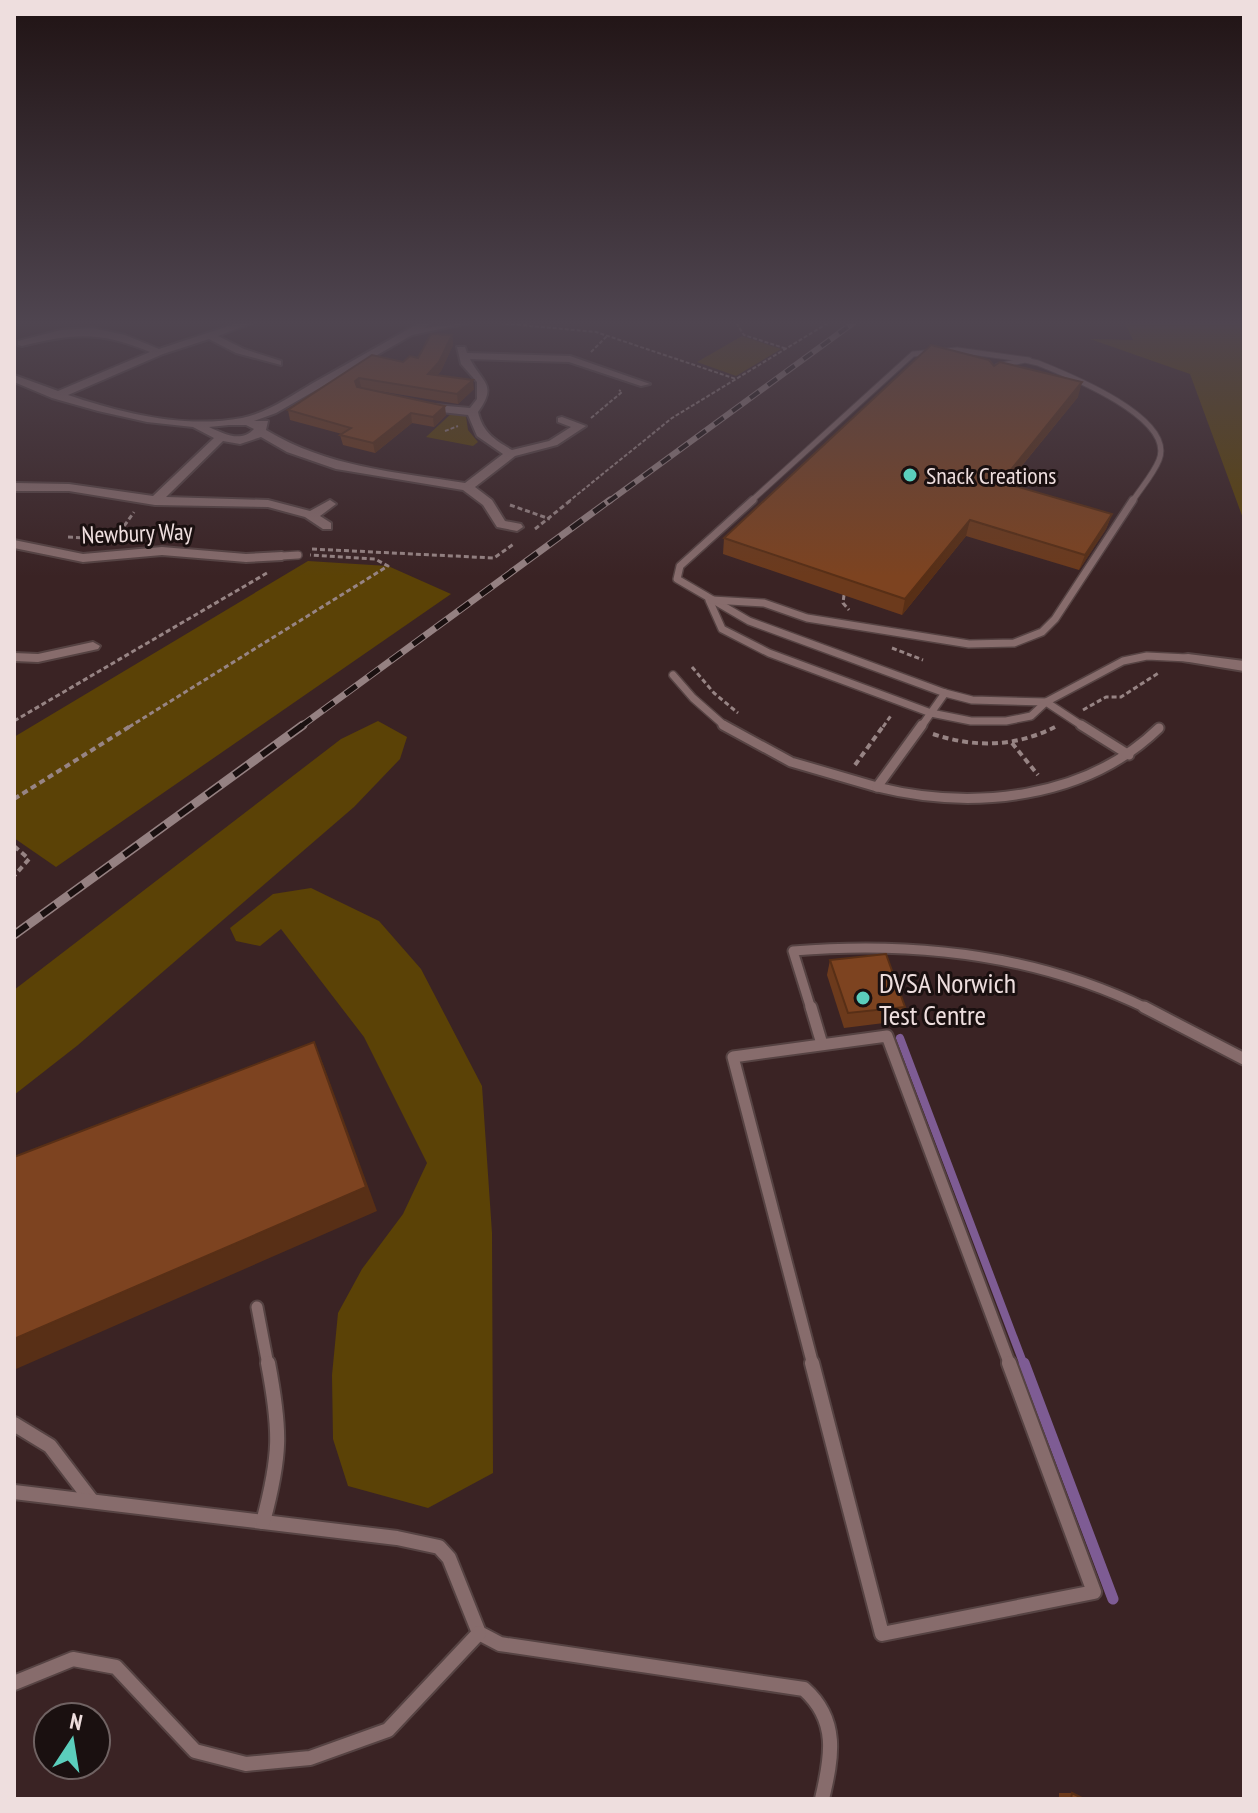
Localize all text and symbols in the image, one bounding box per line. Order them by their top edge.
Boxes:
place label: Snack Creations [926,460,1056,491]
marker: Snack Creations [901,466,919,484]
street label: Newbury Way [81,516,193,550]
place label: DVSA Norwich Test Centre [879,964,1016,1033]
marker: DVSA Norwich Test Centre [854,989,872,1007]
north arrow [32,1701,112,1781]
text: N [67,1707,85,1736]

